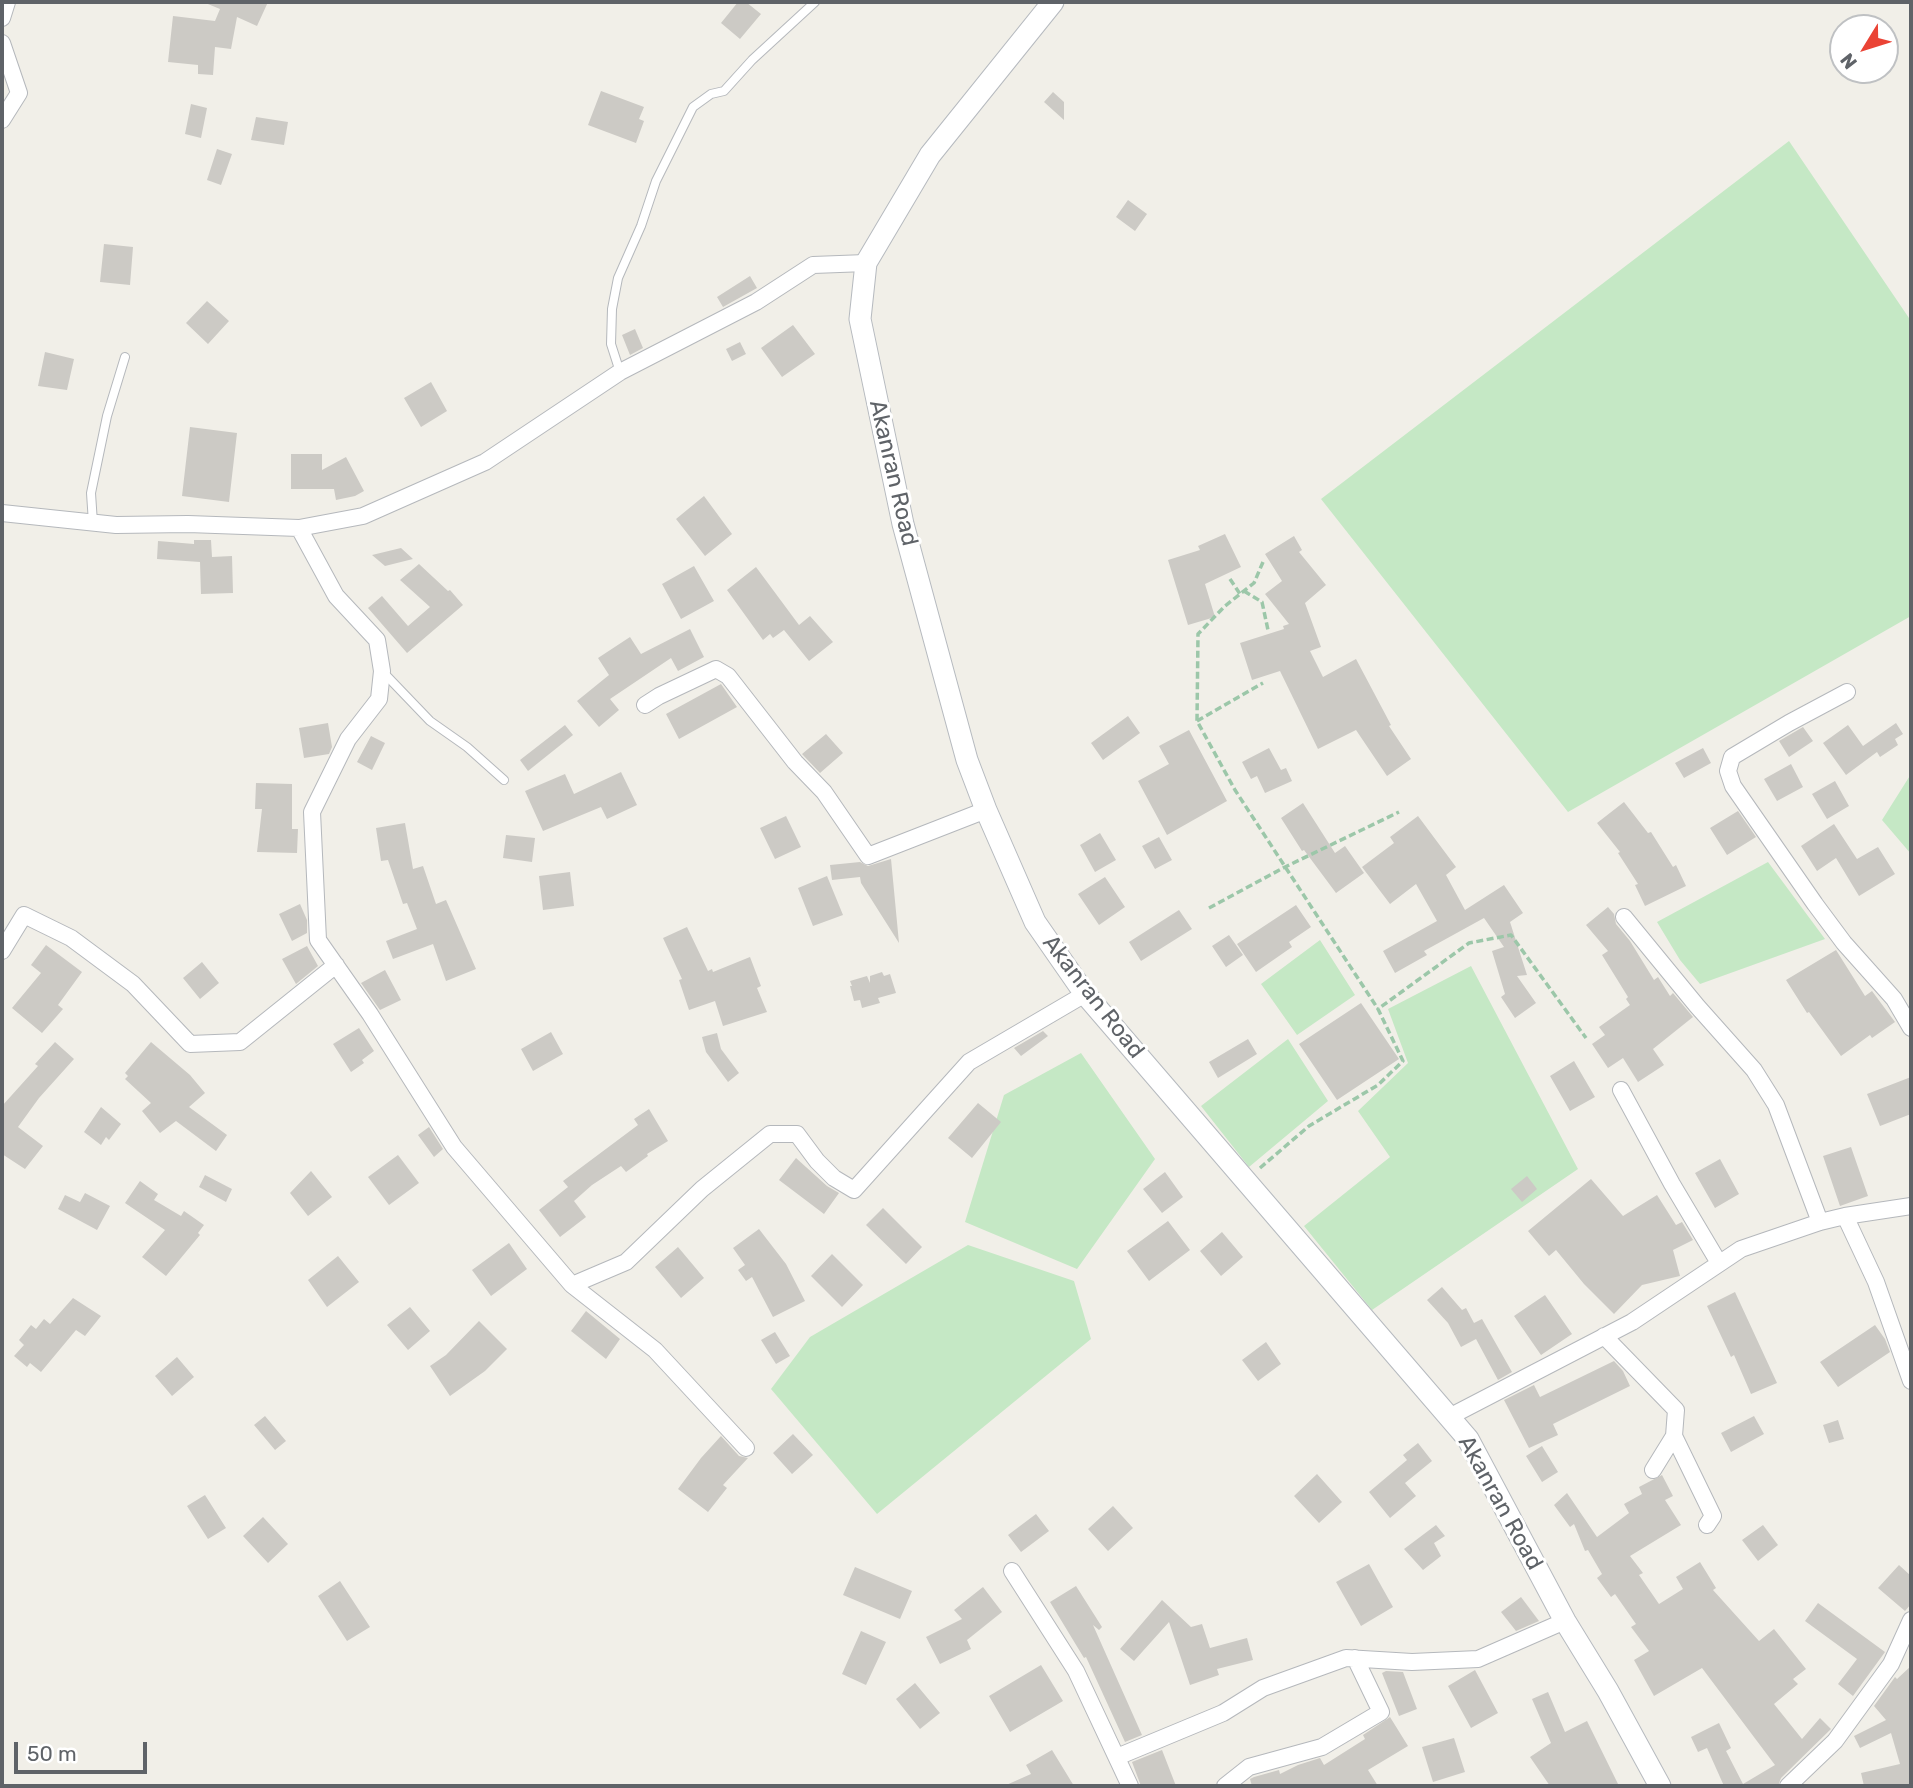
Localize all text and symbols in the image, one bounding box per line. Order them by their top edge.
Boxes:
north arrow [1829,14,1899,84]
text: N [1835,49,1862,73]
street label: Akanran Road [863,397,923,549]
street label: Akanran Road [1036,930,1150,1064]
street label: Akanran Road [1452,1431,1548,1575]
scale bar [18,1728,150,1772]
text: 50 m [27,1741,77,1766]

